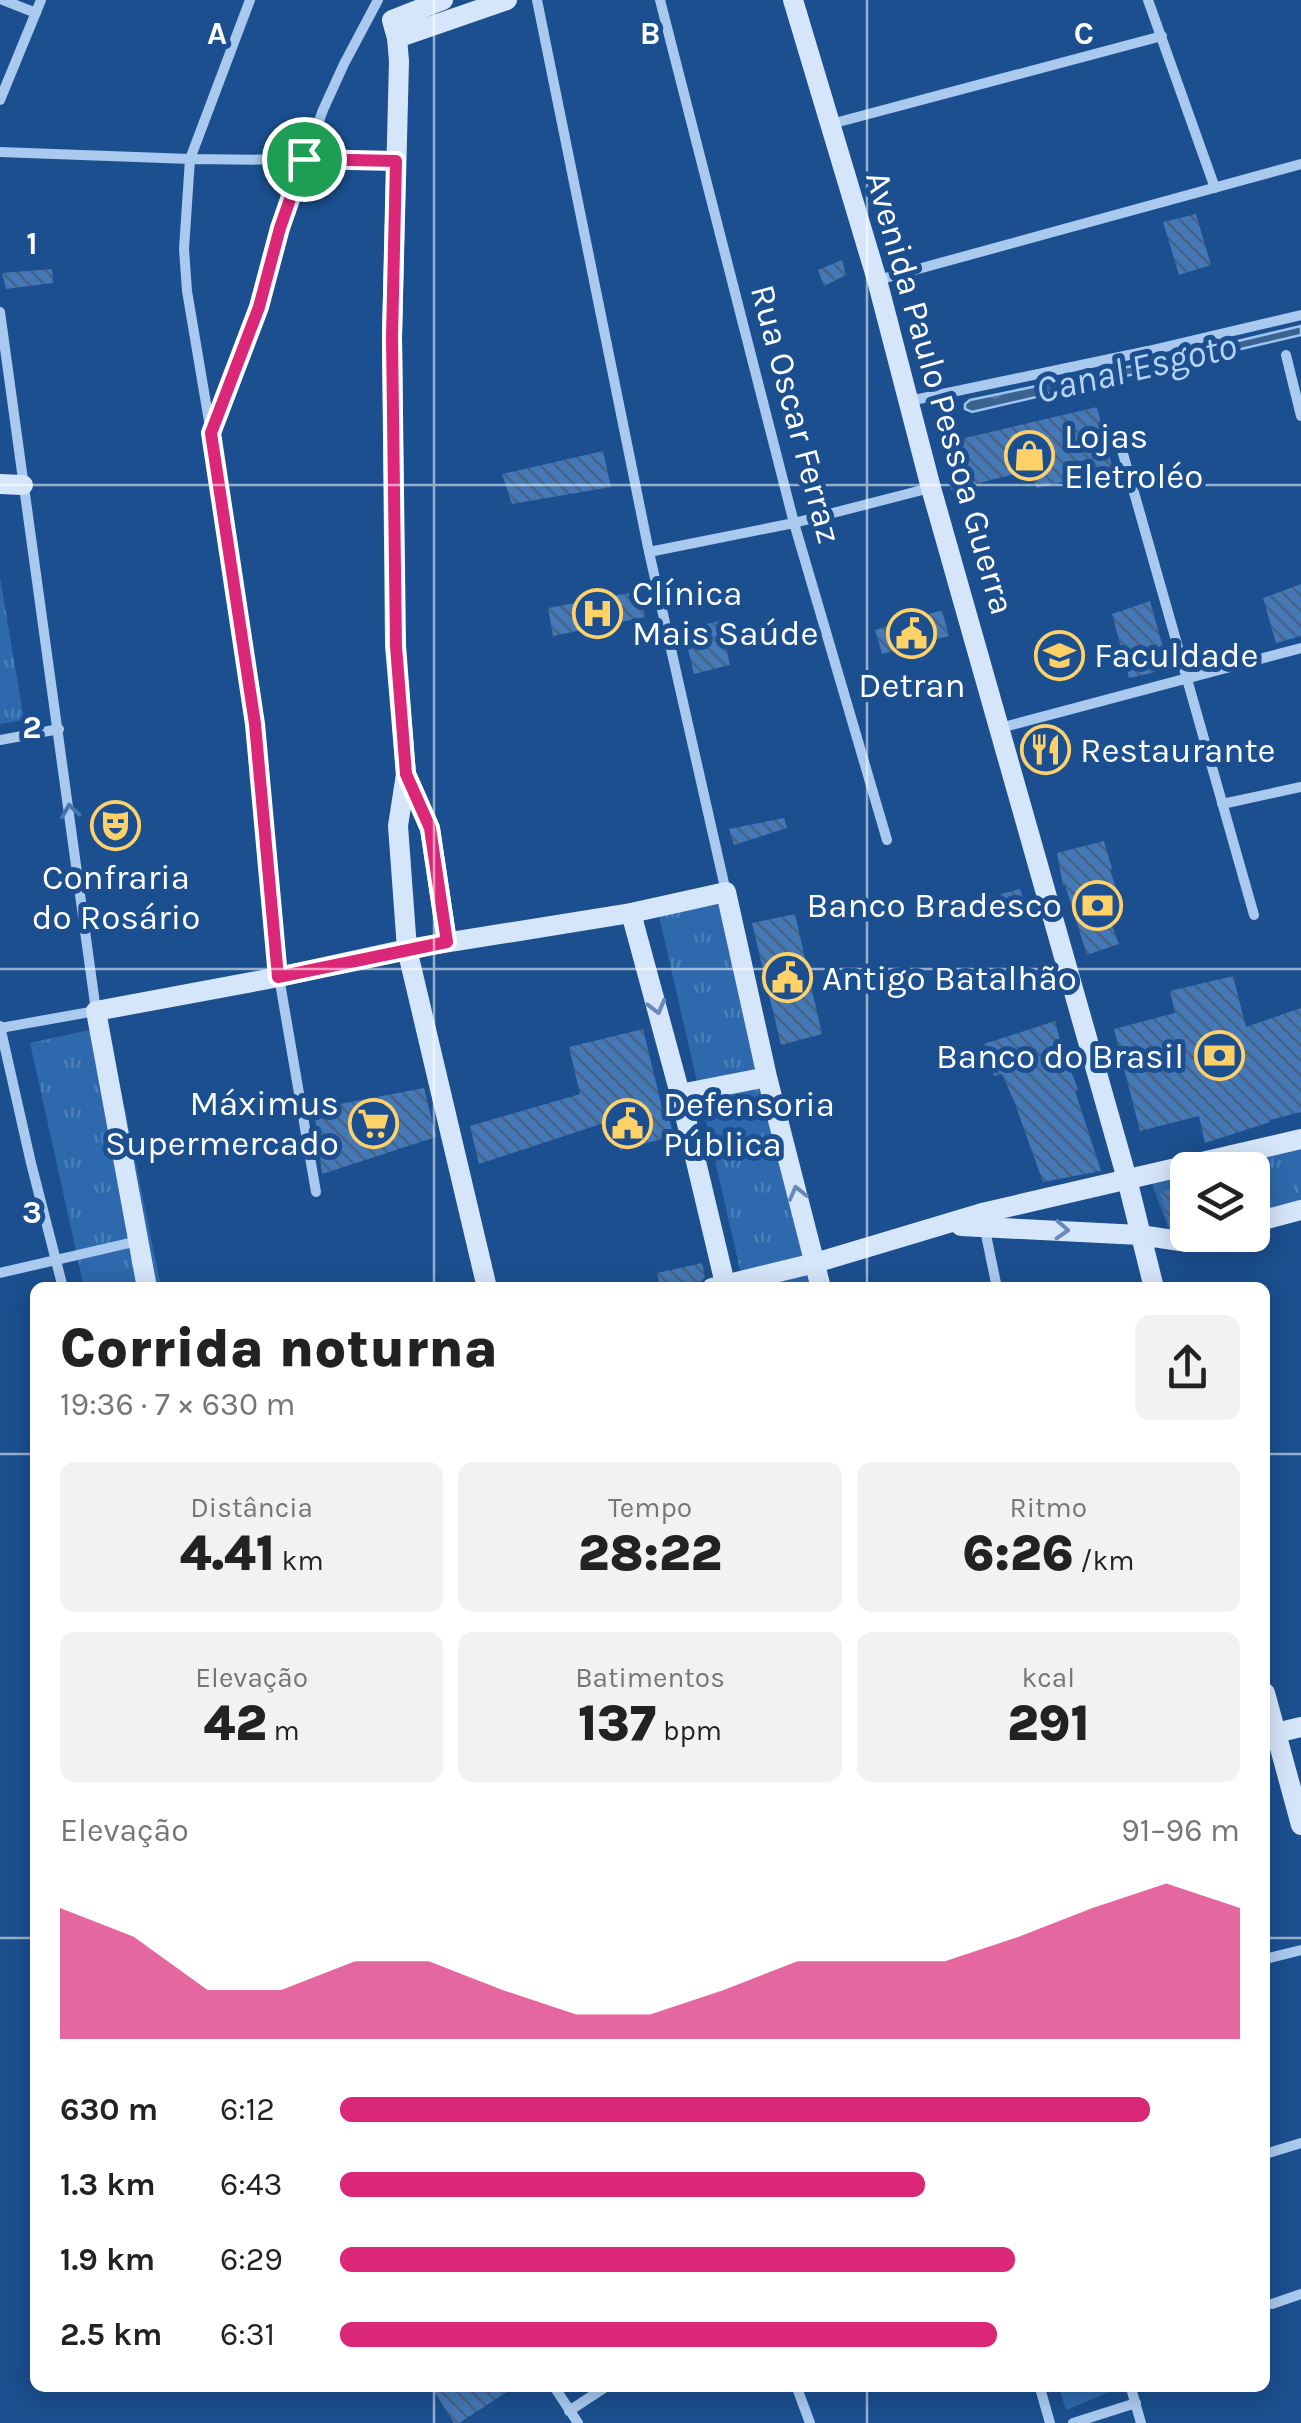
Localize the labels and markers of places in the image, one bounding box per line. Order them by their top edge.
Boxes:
pin [262,117,347,202]
place label: Lojas Eletroléo [1064,416,1203,497]
shop icon: Lojas Eletroléo [1003,430,1055,482]
place label: Clínica Mais Saúde [632,573,818,654]
hospital icon: Clínica Mais Saúde [571,587,623,639]
public building icon: Detran [886,607,938,659]
school or university icon: Faculdade [1033,629,1085,681]
place label: Faculdade [1094,635,1259,676]
place label: Detran [858,665,966,706]
restaurant icon: Restaurante [1019,724,1071,776]
place label: Restaurante [1080,730,1276,771]
theatre icon: Confraria do Rosário [90,799,142,851]
place label: Confraria do Rosário [32,857,200,938]
bank icon: Banco Bradesco [1071,879,1123,931]
place label: Banco Bradesco [806,885,1062,926]
public building icon: Antigo Batalhão [761,952,813,1004]
place label: Antigo Batalhão [822,958,1077,999]
bank icon: Banco do Brasil [1193,1030,1245,1082]
place label: Banco do Brasil [936,1036,1184,1077]
place label: Máximus Supermercado [105,1083,339,1164]
place label: Defensoria Pública [663,1084,835,1165]
supermarket icon: Máximus Supermercado [348,1097,400,1149]
public building icon: Defensoria Pública [602,1098,654,1150]

